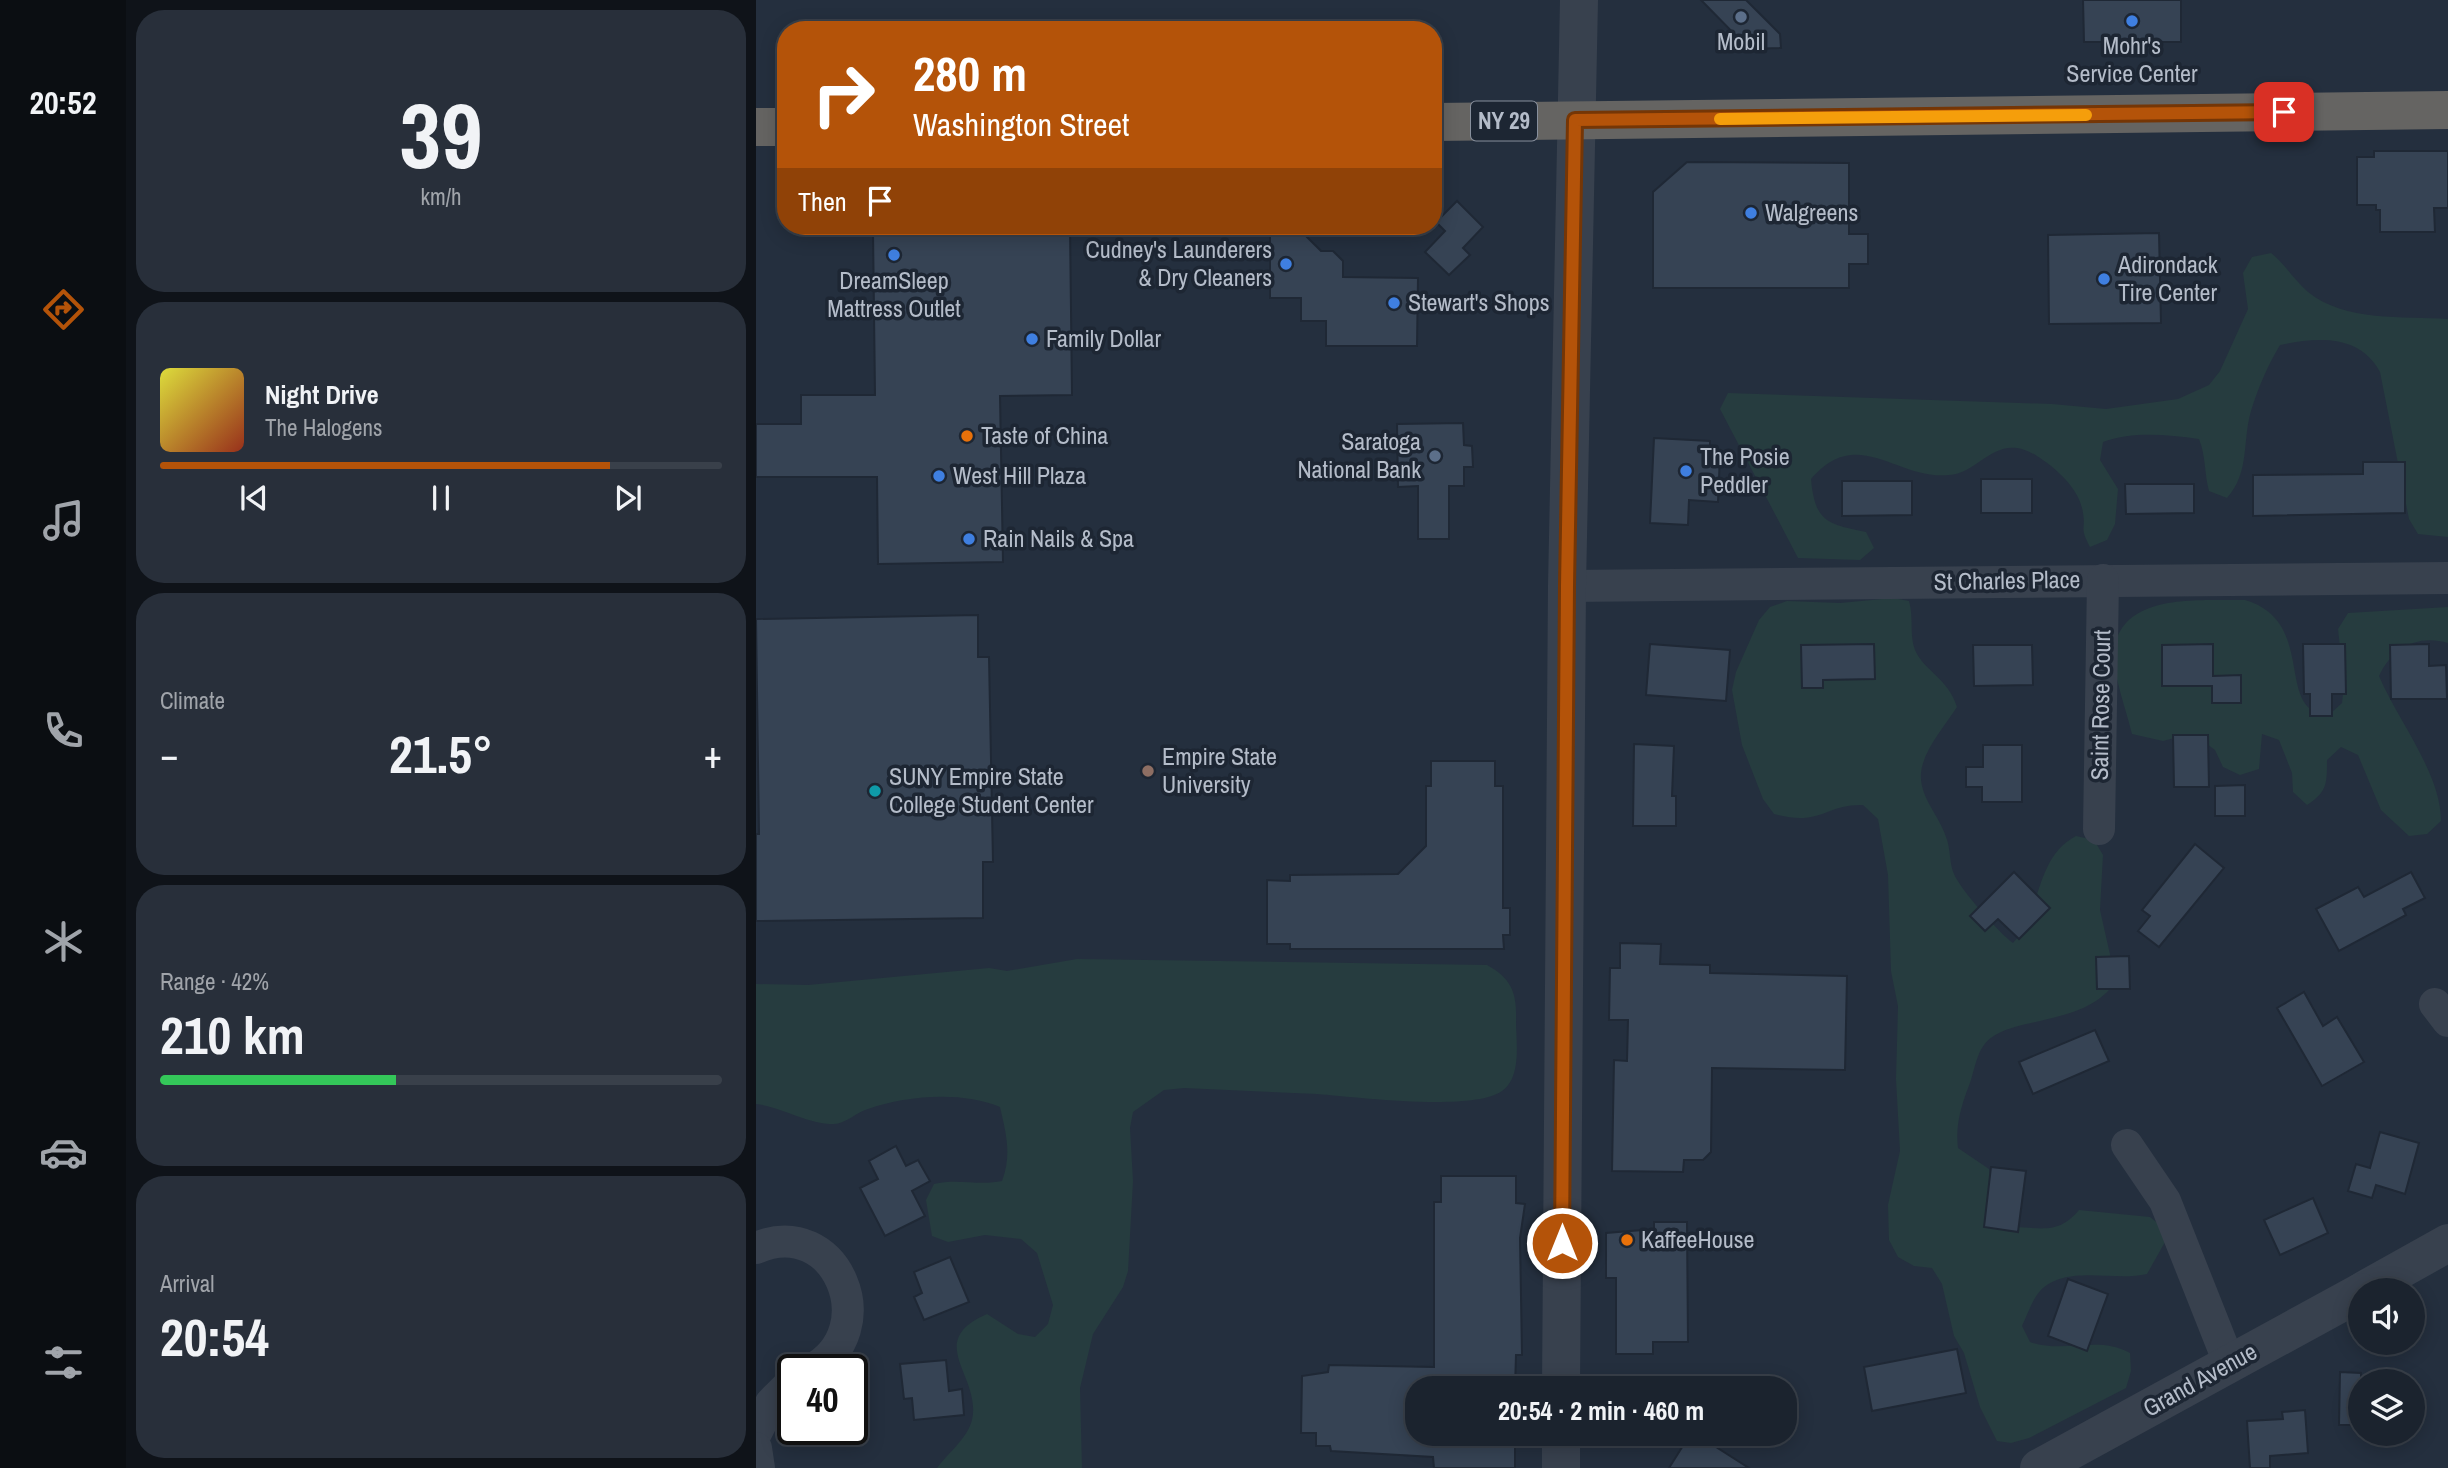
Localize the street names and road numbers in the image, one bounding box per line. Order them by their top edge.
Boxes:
road number: NY 29 [1471,102,1537,140]
street label: St Charles Place [1933,563,2081,597]
street label: Saint Rose Court [2083,629,2117,781]
street label: Grand Avenue [2137,1335,2262,1424]

